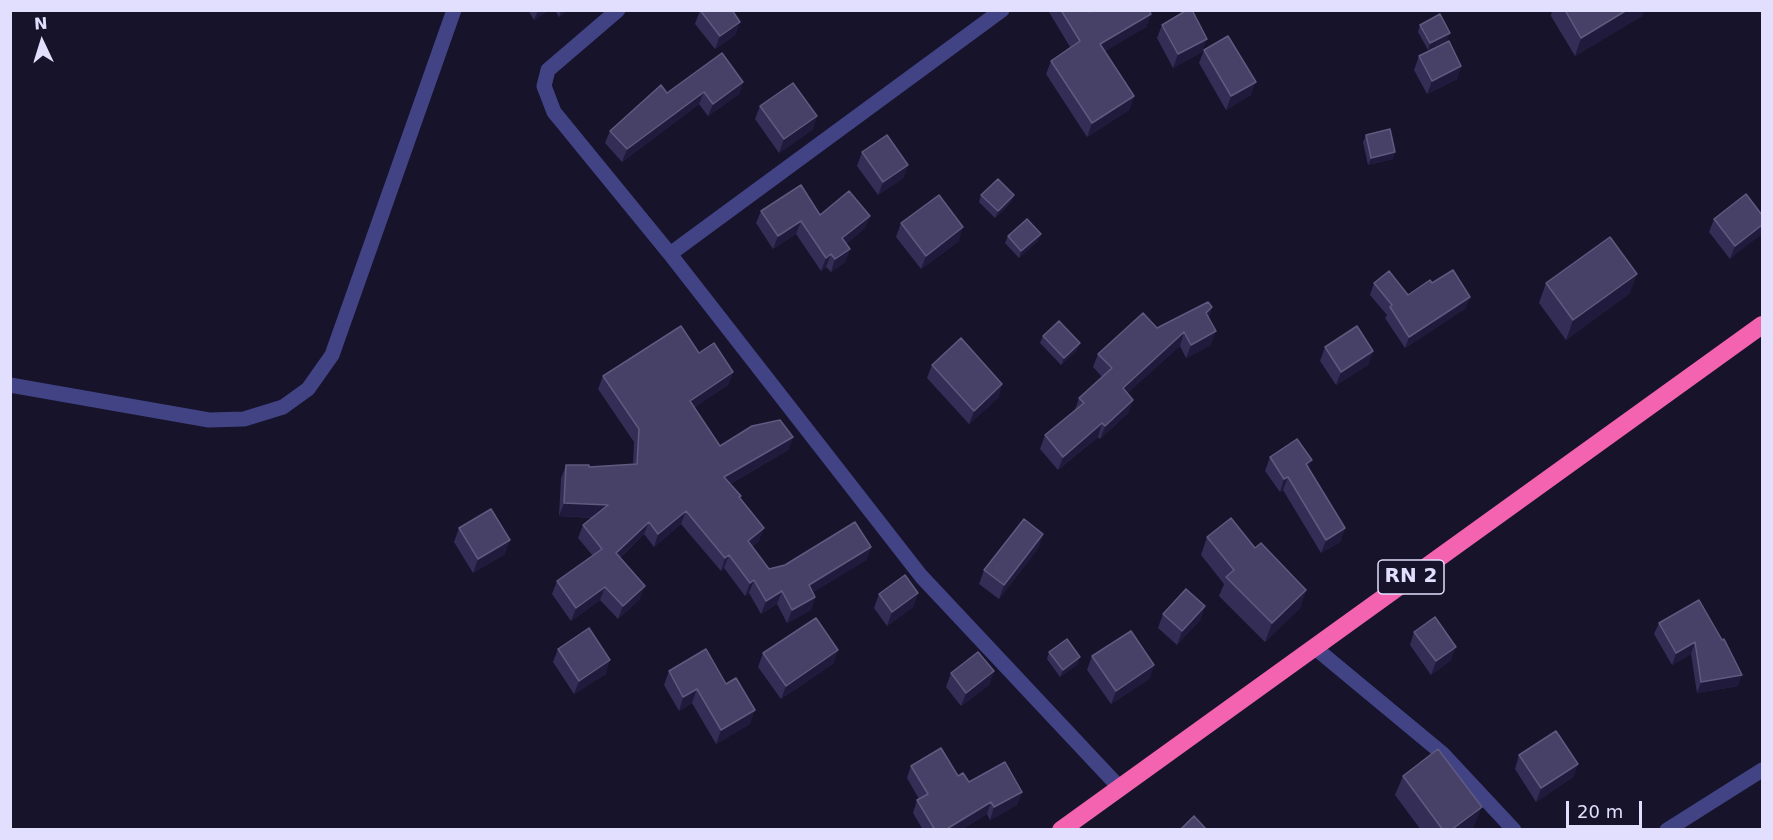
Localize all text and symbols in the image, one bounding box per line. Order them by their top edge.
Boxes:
north arrow [12,12,72,72]
text: N [33,14,48,33]
road number: RN 2 [1378,560,1444,594]
scale bar [1569,789,1646,827]
text: 20 m [1577,801,1623,822]

